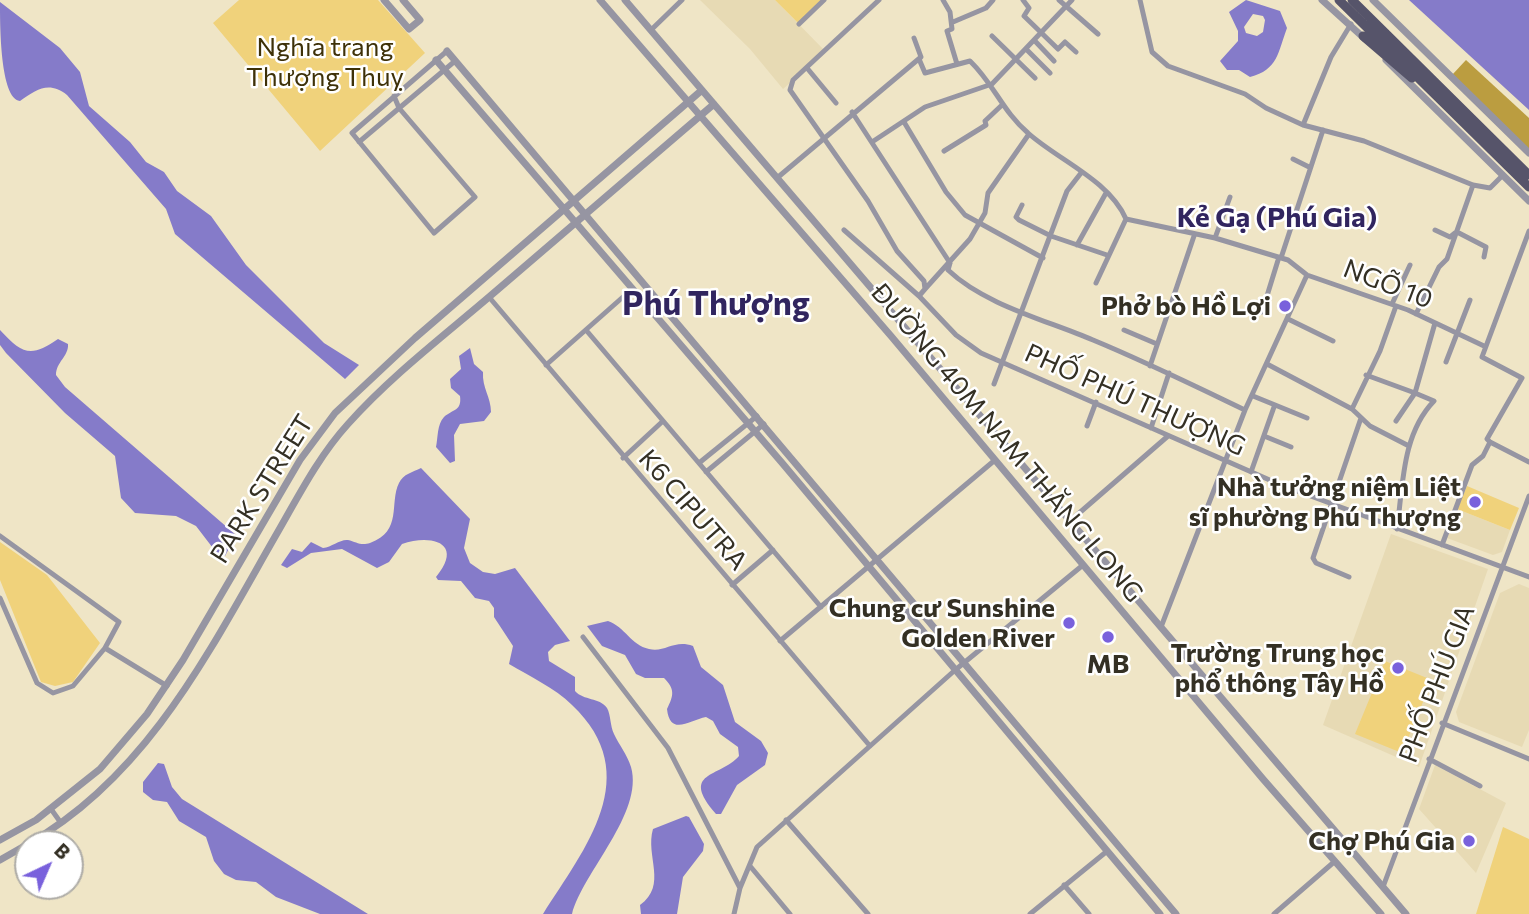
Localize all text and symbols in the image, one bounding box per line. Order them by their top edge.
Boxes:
park label: Nghĩa trang Thượng Thuỵ [246,31,404,92]
district label: Kẻ Gạ (Phú Gia) [1177,201,1377,235]
street label: NGÕ 10 [1339,253,1437,315]
street label: ĐƯỜNG 40M NAM THĂNG LONG [864,277,1150,609]
district label: Phú Thượng [622,284,810,324]
place label: Phở bò Hồ Lợi [1101,290,1271,322]
marker: Phở bò Hồ Lợi [1277,298,1293,314]
street label: PHỐ PHÚ THƯỢNG [1020,337,1250,463]
street label: PARK STREET [204,409,320,569]
street label: K6 CIPUTRA [632,443,754,577]
place label: Nhà tưởng niệm Liệt sĩ phường Phú Thượng [1189,471,1461,532]
marker: Nhà tưởng niệm Liệt sĩ phường Phú Thượng [1467,494,1483,510]
place label: Chung cư Sunshine Golden River [829,592,1055,654]
street label: PHỐ PHÚ GIA [1393,601,1481,767]
marker: Chung cư Sunshine Golden River [1061,615,1077,631]
marker: MB [1100,629,1116,645]
place label: Trường Trung học phổ thông Tây Hồ [1170,637,1384,698]
place label: MB [1087,648,1129,680]
marker: Trường Trung học phổ thông Tây Hồ [1390,660,1406,676]
place label: Chợ Phú Gia [1308,825,1455,857]
north arrow [14,830,84,900]
marker: Chợ Phú Gia [1461,833,1477,849]
text: B [50,838,75,864]

